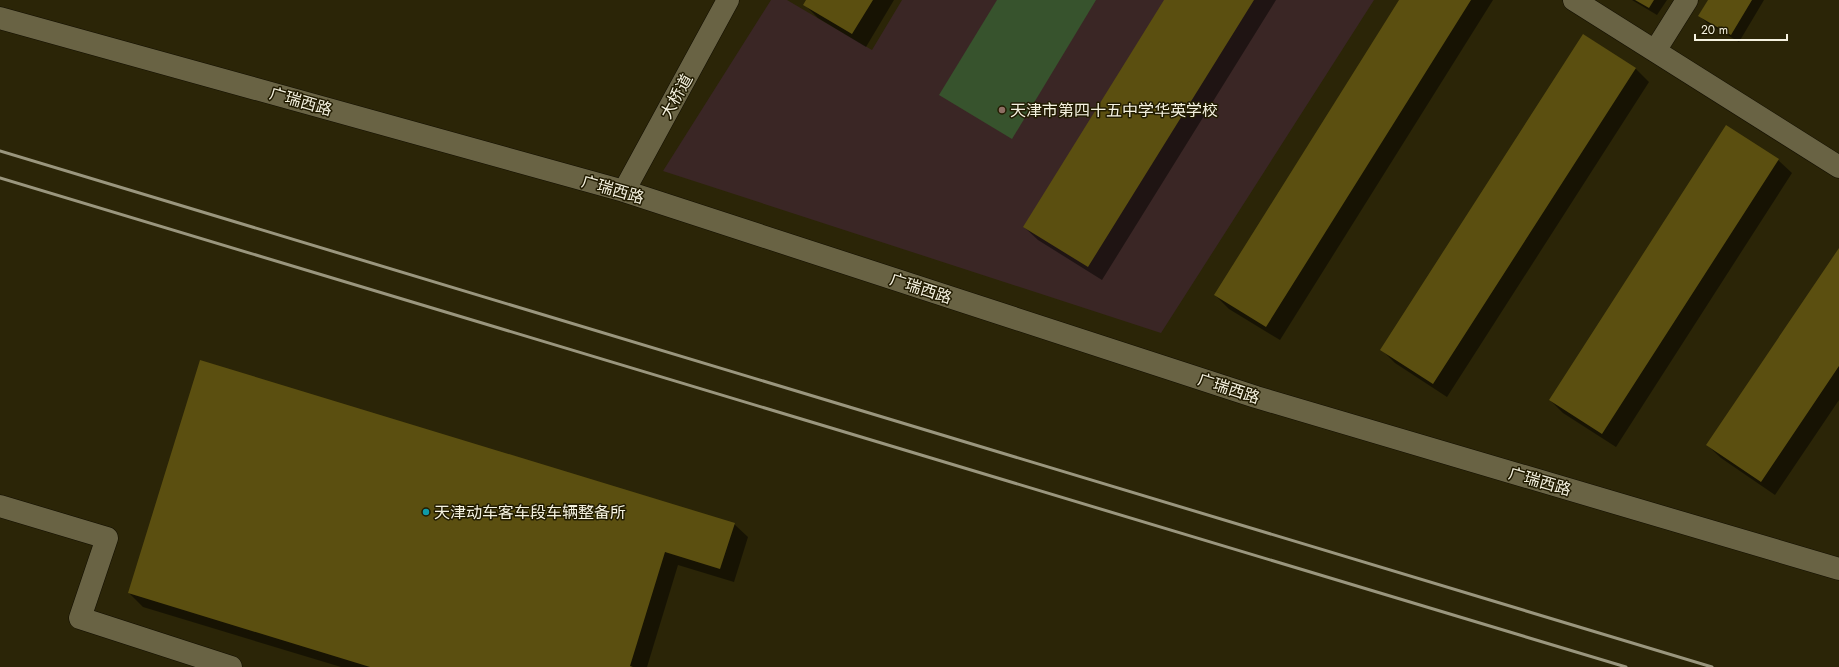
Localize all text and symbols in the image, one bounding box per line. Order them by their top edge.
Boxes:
scale bar [1695,16,1787,42]
text: 20 m [1701,21,1728,39]
street label: 大桥道 [655,70,698,123]
street label: 广瑞西路 [267,82,335,121]
place label: 天津市第四十五中学华英学校 [1010,99,1218,122]
marker: 天津市第四十五中学华英学校 [997,105,1007,115]
street label: 广瑞西路 [579,170,647,209]
street label: 广瑞西路 [887,268,955,309]
street label: 广瑞西路 [1195,368,1263,409]
street label: 广瑞西路 [1506,462,1574,501]
place label: 天津动车客车段车辆整备所 [434,501,626,524]
marker: 天津动车客车段车辆整备所 [421,507,431,517]

